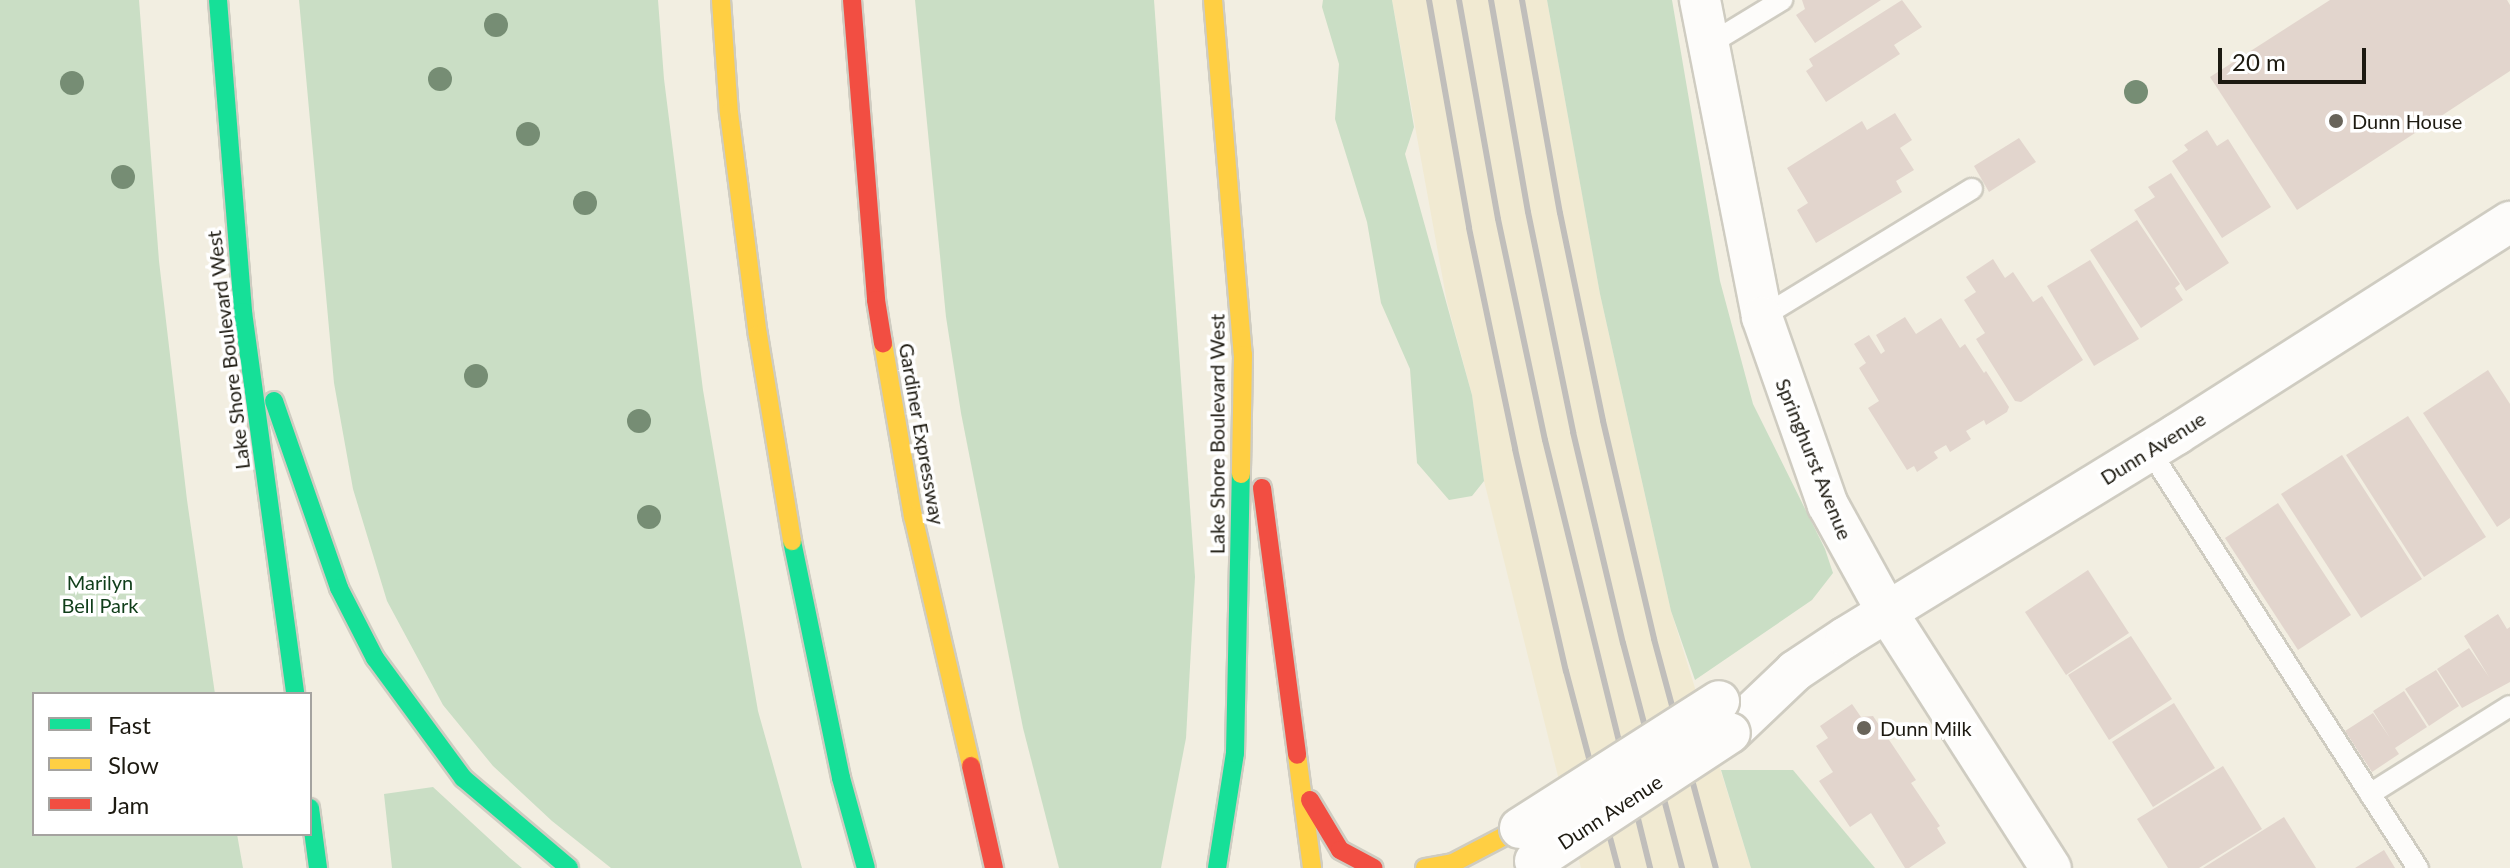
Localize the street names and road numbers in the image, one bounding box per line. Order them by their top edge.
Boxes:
street label: Lake Shore Boulevard West [201,229,255,471]
street label: Lake Shore Boulevard West [1205,314,1229,554]
street label: Gardiner Expressway [894,341,950,527]
street label: Springhurst Avenue [1771,375,1857,543]
street label: Dunn Avenue [2096,406,2210,490]
street label: Dunn Avenue [1553,769,1667,855]

